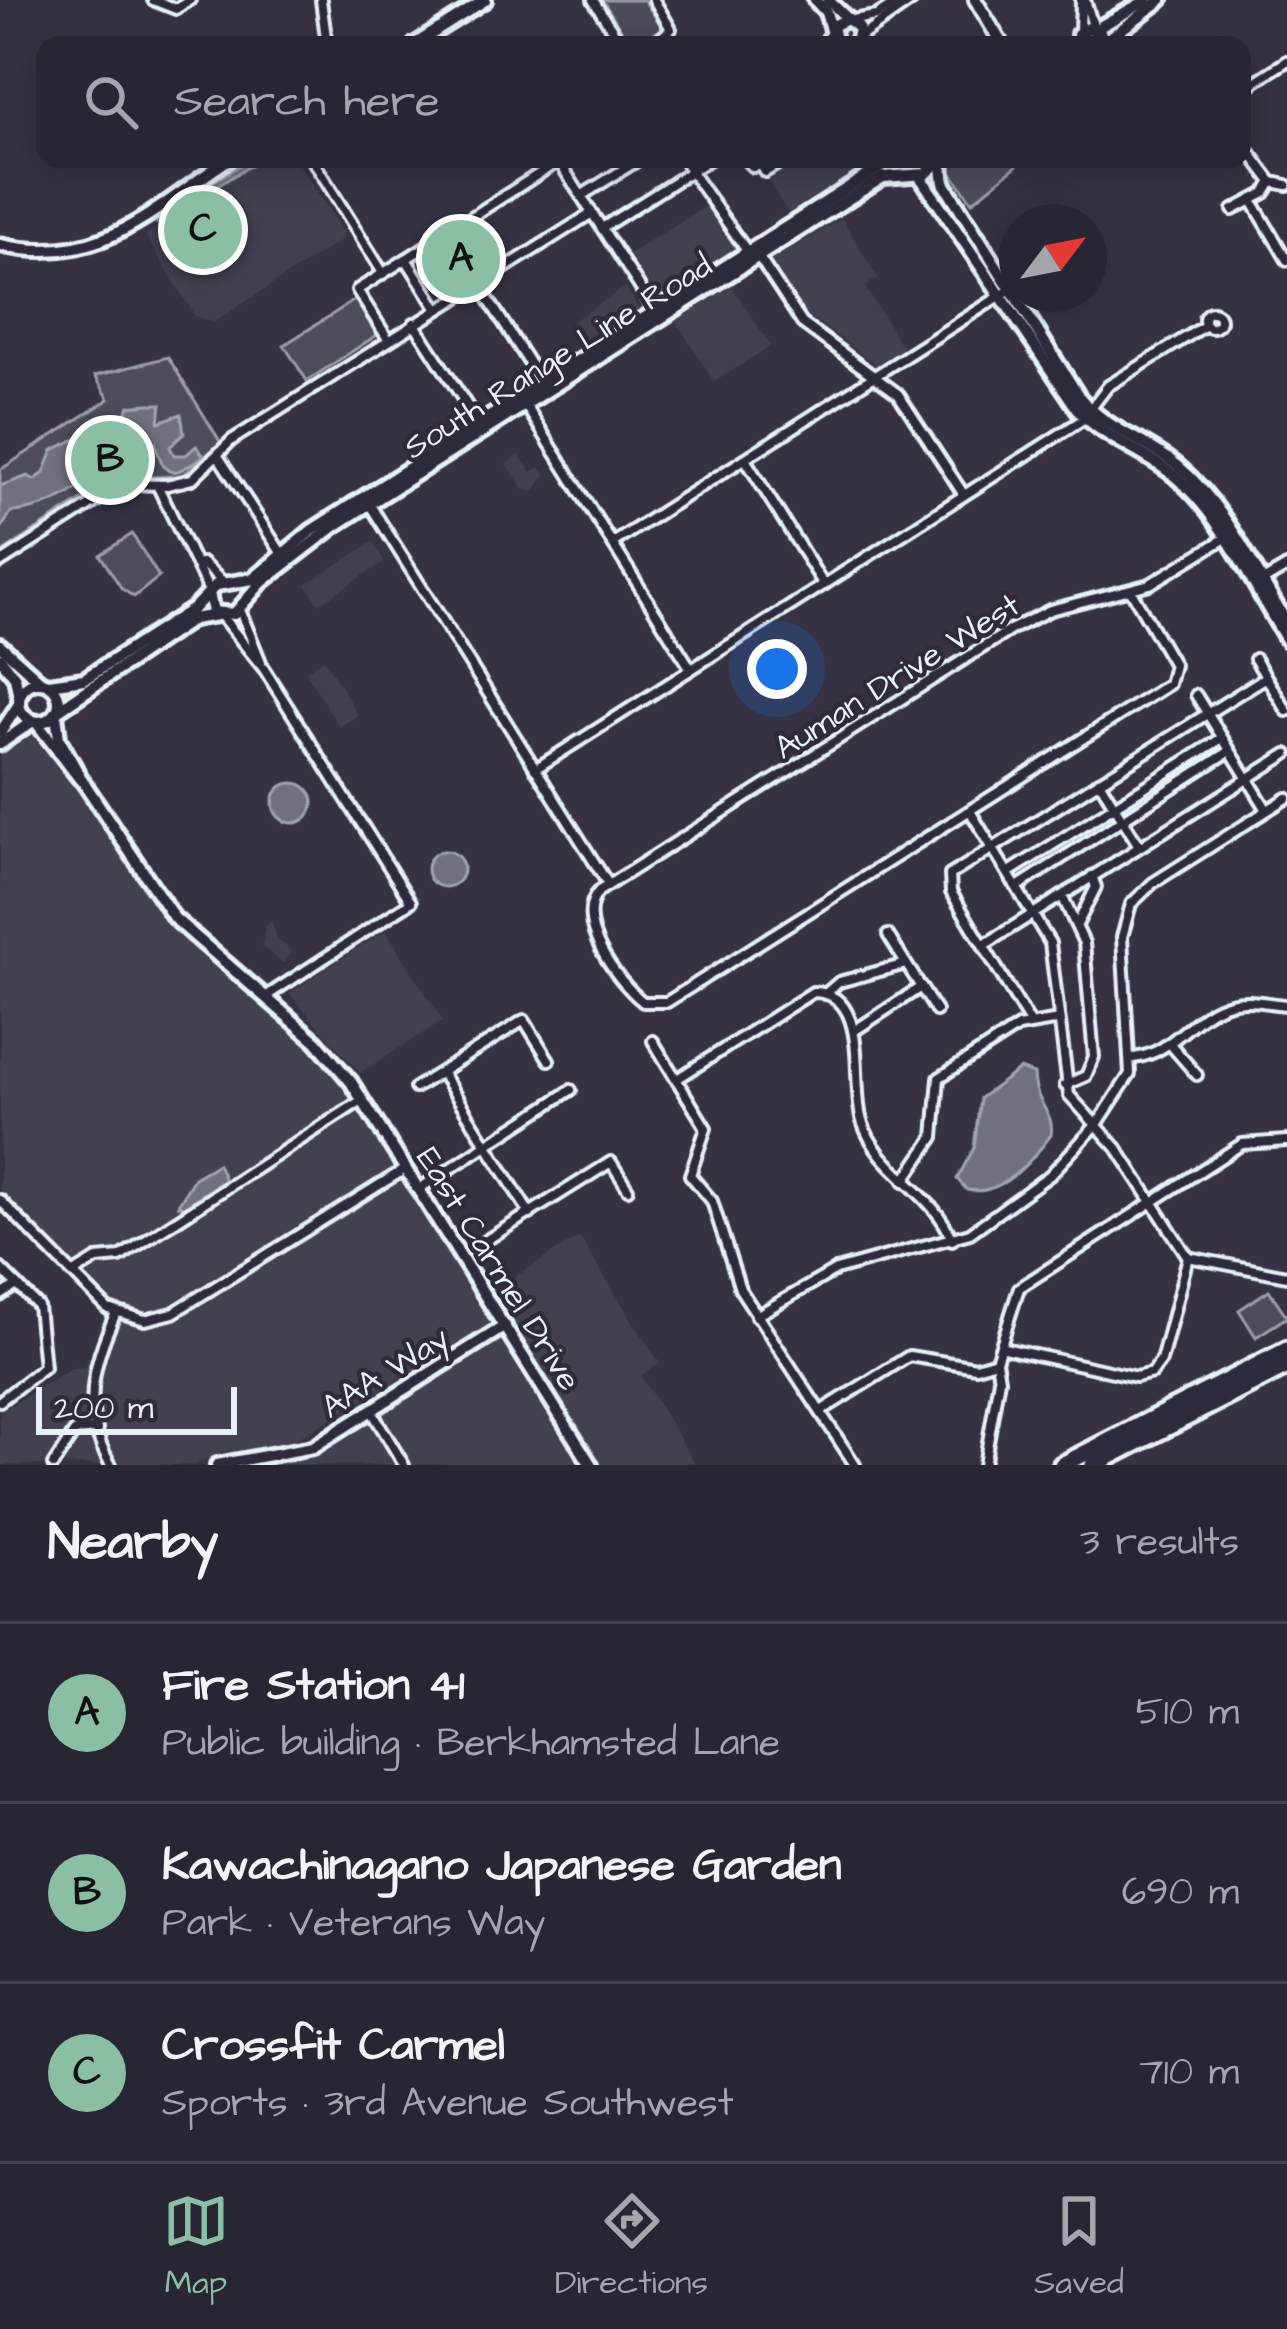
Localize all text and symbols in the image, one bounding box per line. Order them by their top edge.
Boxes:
search box [36,36,1251,168]
icon: search [78,69,144,135]
text: Search here [174,71,440,133]
pin: C [164,185,242,275]
north arrow [999,204,1107,312]
pin: A [422,214,500,304]
street label: South Range Line Road [395,243,722,472]
pin: B [71,415,149,505]
street label: Auman Drive West [765,583,1029,771]
your location [747,639,807,699]
street label: East Carmel Drive [405,1138,592,1400]
street label: AAA Way [312,1315,458,1431]
scale bar [36,1381,237,1434]
text: 200 m [54,1385,153,1431]
text: Nearby [48,1508,218,1579]
text: 3 results [1080,1516,1239,1570]
text: Fire Station 41 [162,1655,464,1717]
text: A [75,1686,99,1740]
text: 510 m [1136,1686,1239,1740]
text: Public building · Berkhamsted Lane [162,1717,780,1771]
text: Kawachinagano Japanese Garden [162,1835,842,1897]
text: B [73,1866,101,1920]
text: 690 m [1122,1866,1239,1920]
text: Park · Veterans Way [162,1897,545,1951]
text: Crossfit Carmel [162,2015,505,2077]
text: C [73,2046,101,2100]
text: 710 m [1139,2046,1239,2100]
text: Sports · 3rd Avenue Southwest [162,2077,733,2131]
tab: Map [163,2188,229,2306]
tab: Directions [555,2188,708,2306]
tab: Saved [1034,2188,1124,2306]

